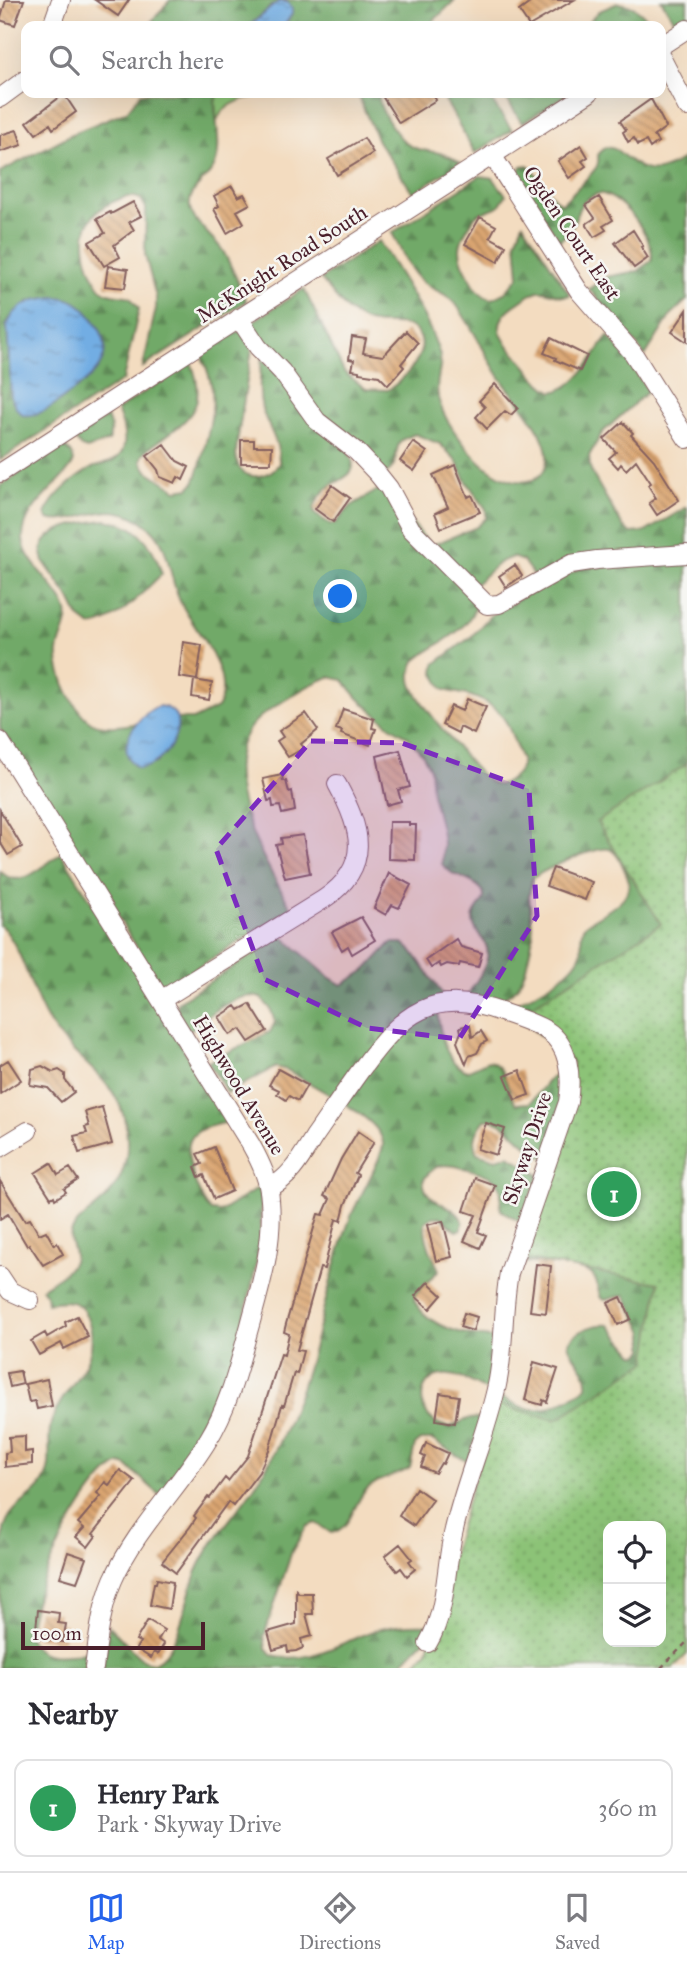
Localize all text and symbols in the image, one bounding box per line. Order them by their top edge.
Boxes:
search box [21,21,666,98]
icon: search [45,41,83,79]
text: Search here [101,44,224,76]
street label: Ogden Court East [518,161,627,305]
street label: McKnight Road South [192,199,372,329]
your location [323,579,357,613]
street label: Highwood Avenue [187,1010,291,1160]
street label: Skyway Drive [497,1088,558,1208]
pin: 1 [591,1168,637,1220]
map controls [603,1521,666,1647]
button: locate [603,1521,666,1584]
button: layers [603,1584,666,1647]
scale bar [21,1619,205,1651]
text: 100 m [32,1622,82,1645]
text: Nearby [28,1696,118,1732]
text: Henry Park [97,1778,219,1810]
text: 1 [48,1794,58,1822]
text: 360 m [598,1794,657,1822]
text: Park · Skyway Drive [97,1810,282,1838]
tab: Map [87,1889,125,1954]
tab: Directions [299,1889,381,1954]
tab: Saved [555,1889,600,1954]

